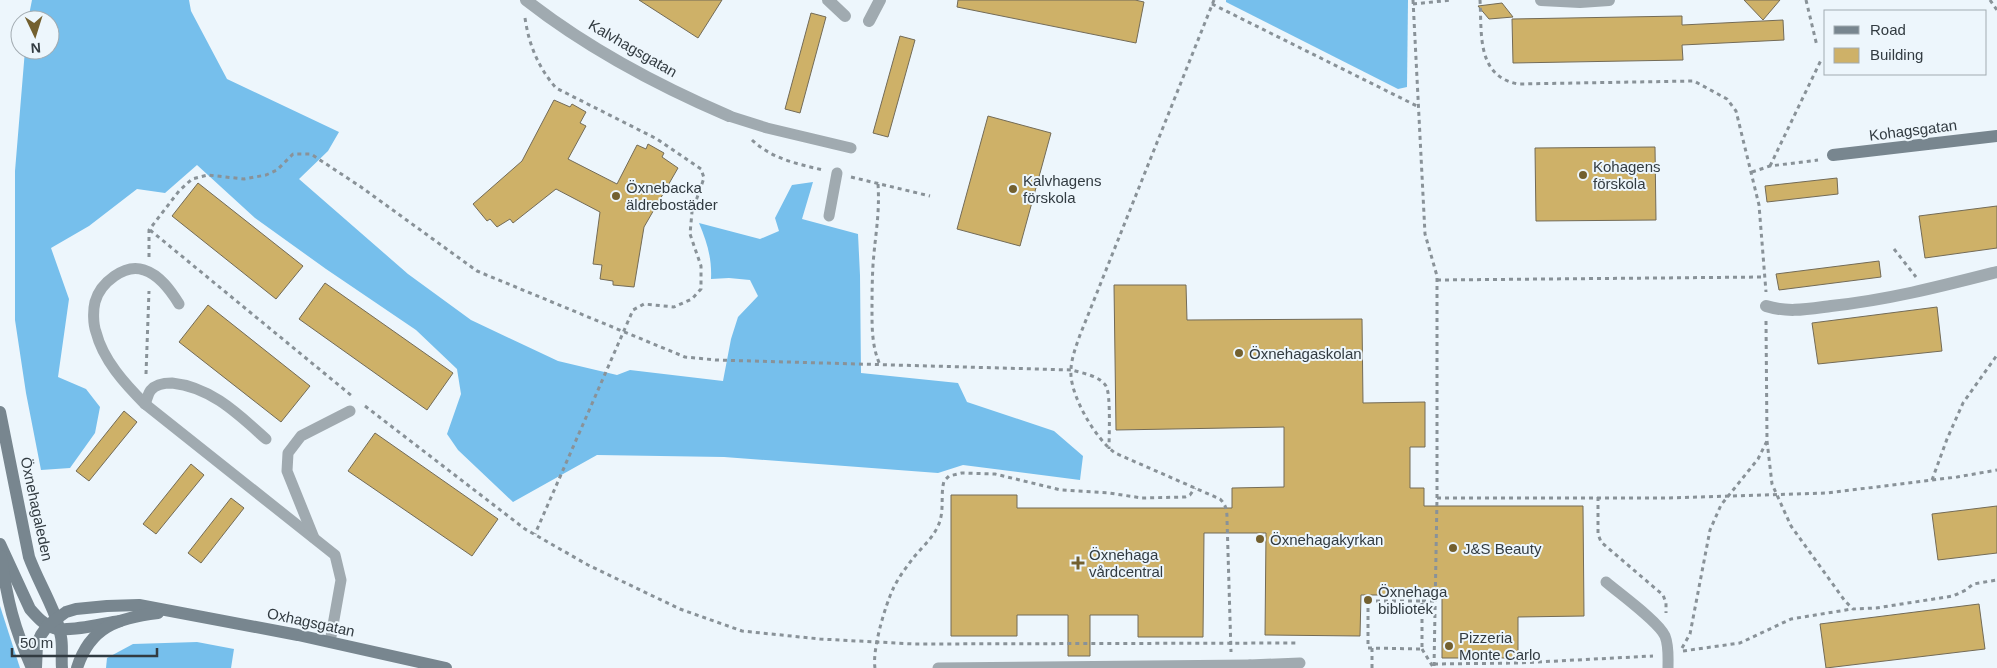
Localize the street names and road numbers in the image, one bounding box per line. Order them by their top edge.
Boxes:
street label: Kalvhagsgatan [586,16,680,80]
street label: Kohagsgatan [1868,116,1958,144]
street label: Öxnehagaleden [18,455,56,563]
street label: Oxhagsgatan [266,604,356,640]

